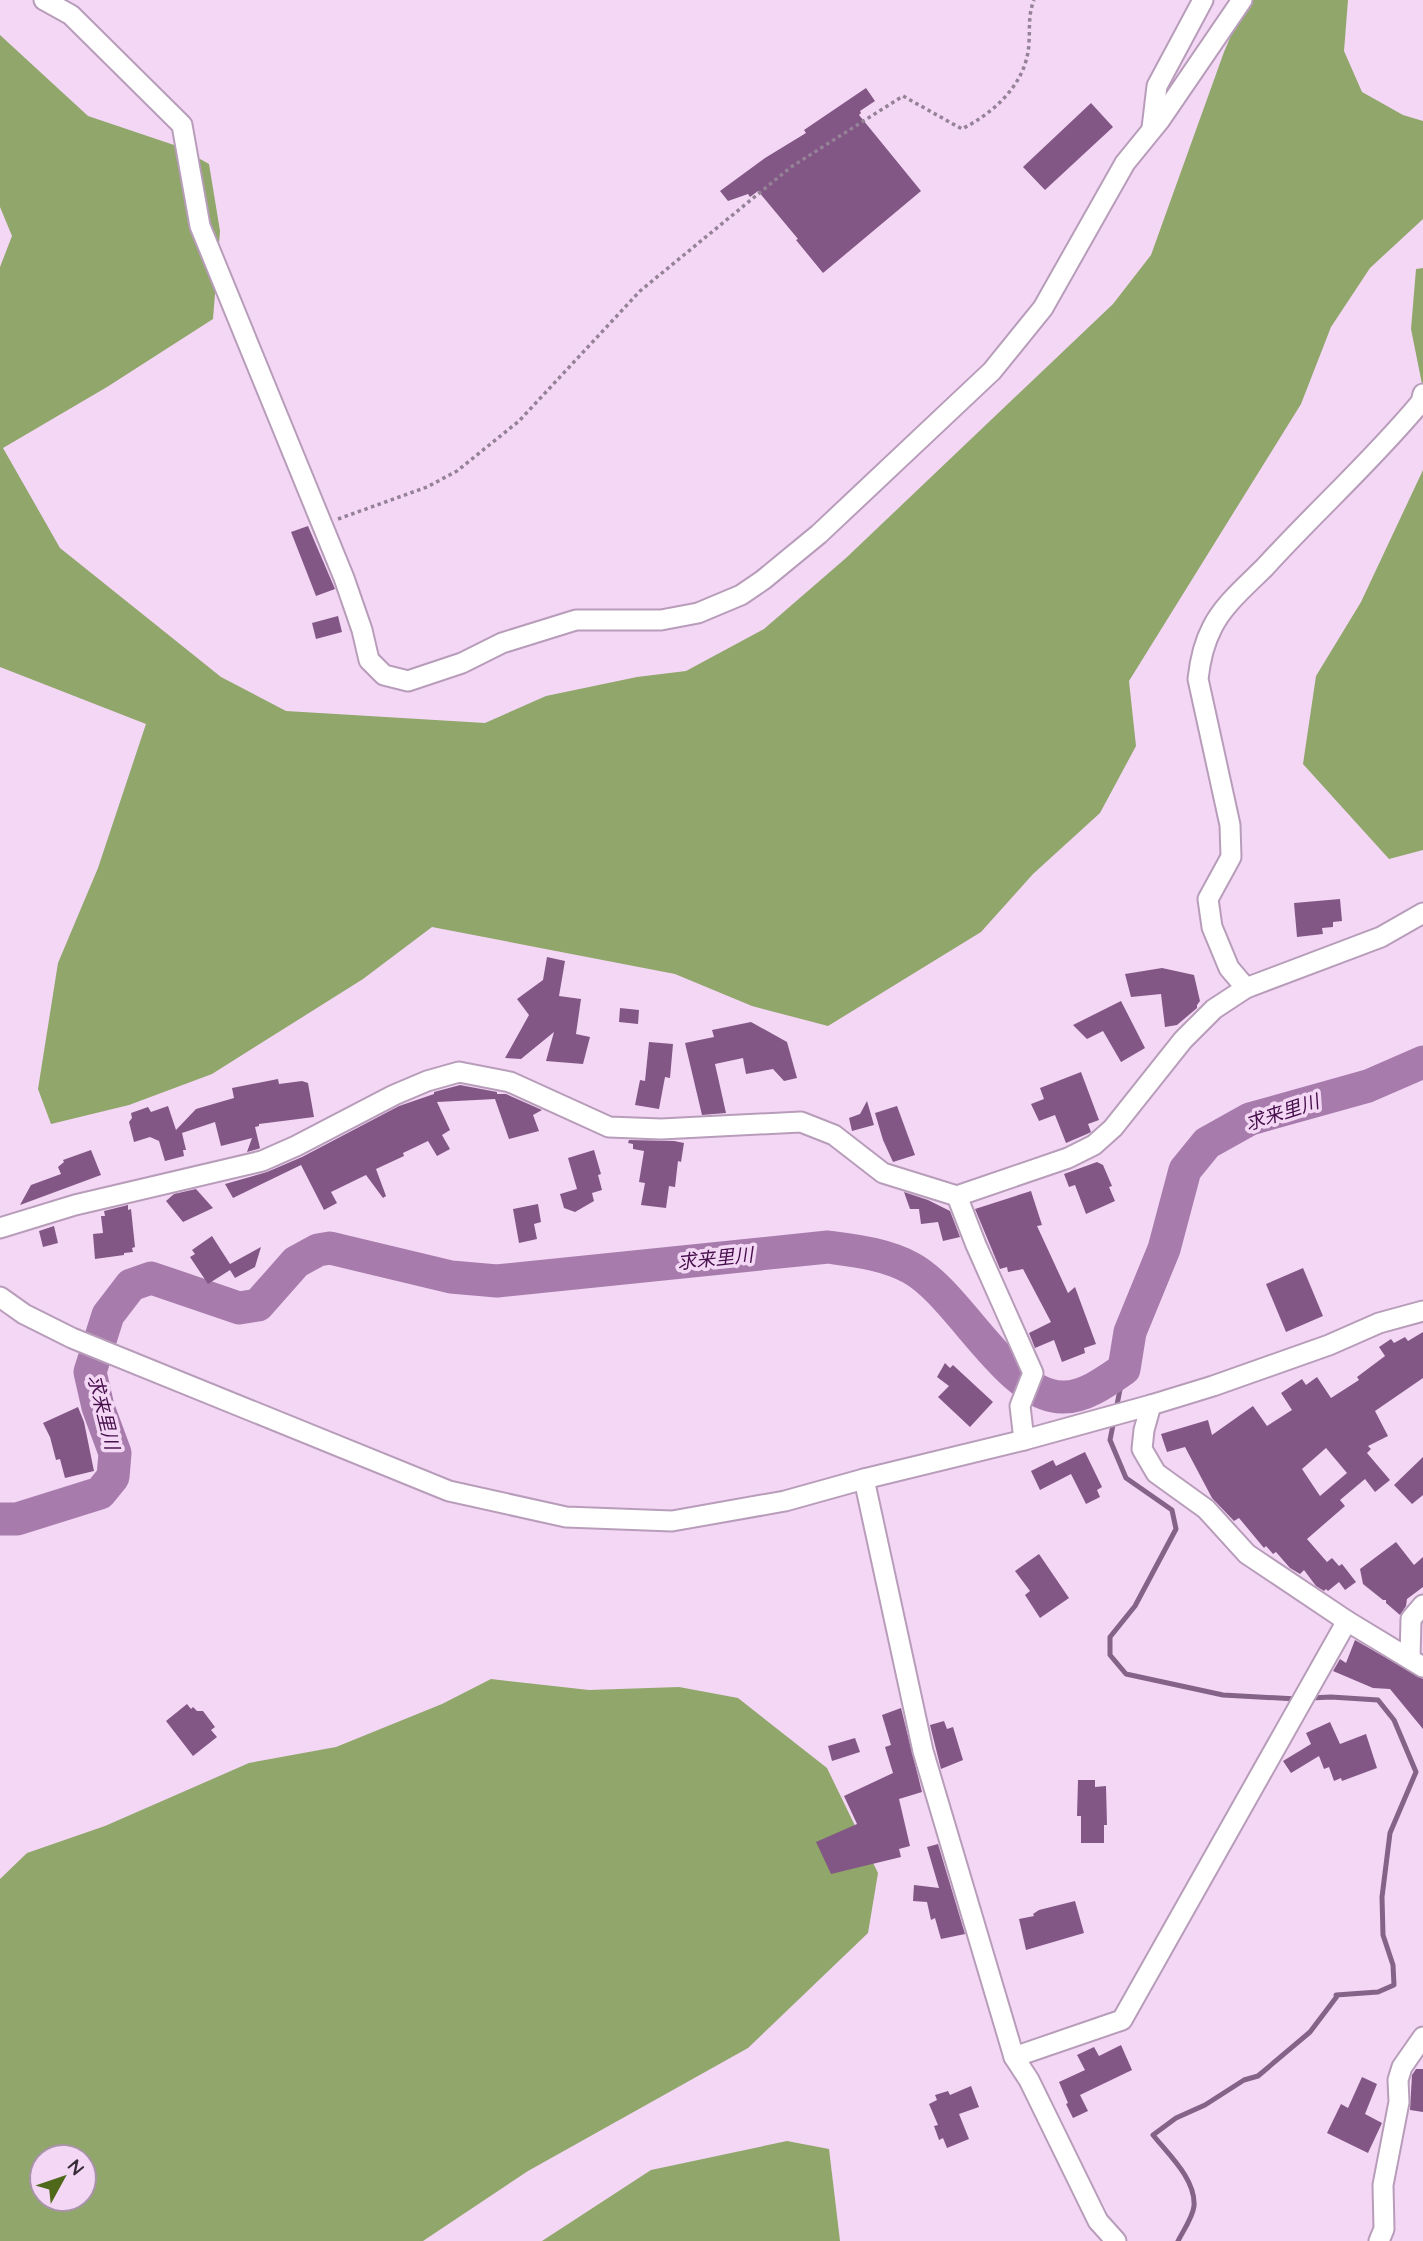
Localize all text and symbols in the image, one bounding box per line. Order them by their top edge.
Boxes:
water label: 求来里川 [1242,1088,1324,1135]
water label: 求来里川 [676,1242,756,1274]
water label: 求来里川 [83,1372,125,1454]
north arrow [28,2143,98,2213]
text: N [62,2154,90,2180]

